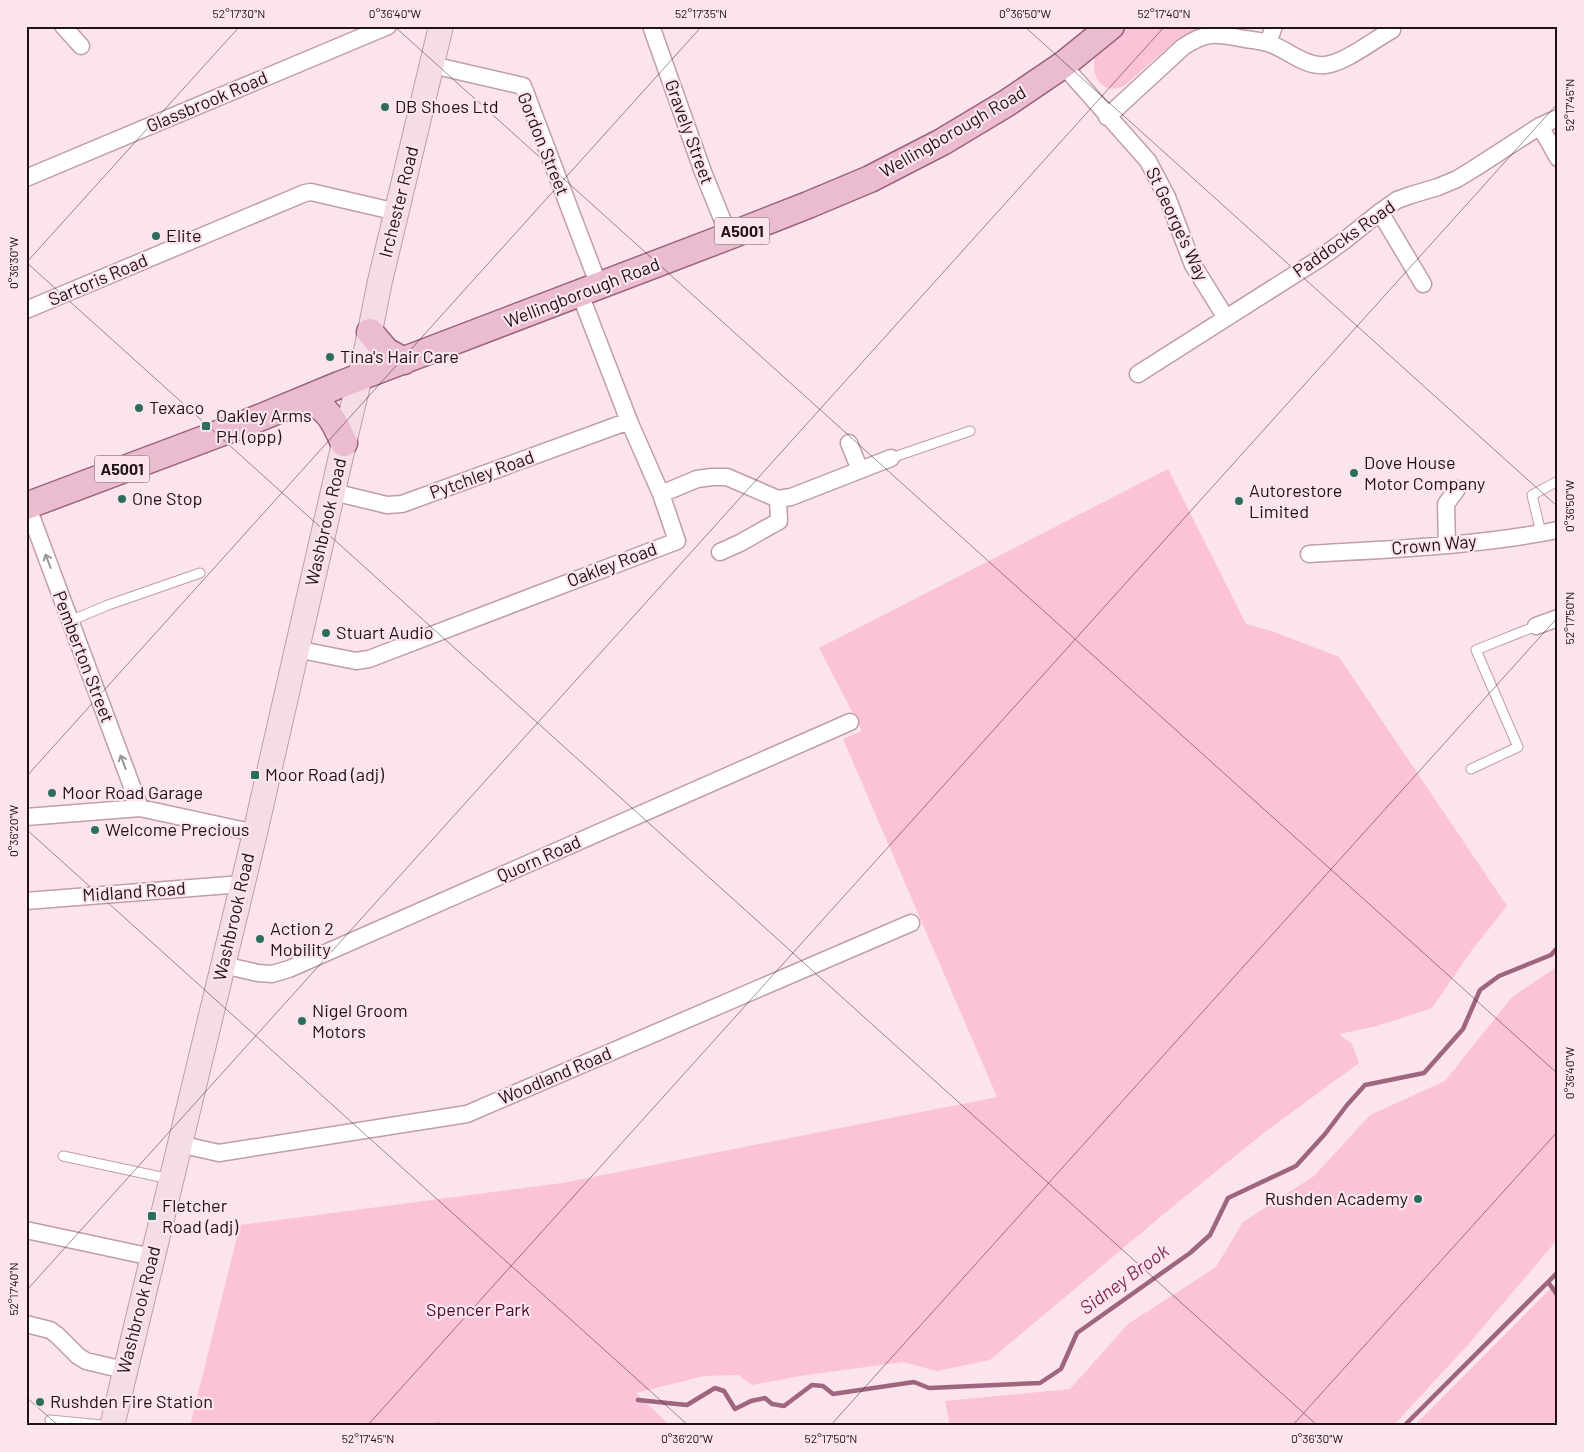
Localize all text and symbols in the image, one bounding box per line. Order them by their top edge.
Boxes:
text: 52°17'30"N [213,6,265,20]
text: 0°36'40"W [369,6,422,20]
text: 52°17'35"N [675,6,727,20]
text: 0°36'50"W [999,6,1051,20]
text: 52°17'40"N [1137,6,1191,20]
street label: Glassbrook Road [143,66,271,137]
street label: Gravely Street [661,76,719,187]
text: 52°17'45"N [1562,79,1576,131]
street label: Wellingborough Road [876,80,1029,182]
street label: Gordon Street [513,89,575,198]
place label: DB Shoes Ltd [395,95,499,117]
marker: DB Shoes Ltd [379,101,391,113]
street label: Irchester Road [374,144,422,260]
street label: St George's Way [1142,163,1214,284]
street label: Paddocks Road [1288,195,1399,282]
road number: A5001 [714,218,770,245]
place label: Elite [166,224,202,246]
marker: Elite [150,230,162,242]
text: 0°36'30"W [6,237,20,289]
street label: Sartoris Road [45,248,151,310]
street label: Wellingborough Road [501,252,663,332]
place label: Tina's Hair Care [340,345,459,367]
marker: Tina's Hair Care [324,351,336,363]
place label: Texaco [149,396,204,418]
marker: Texaco [133,402,145,414]
place label: Oakley Arms PH (opp) [216,404,312,447]
marker: Oakley Arms PH (opp) [200,420,212,432]
street label: Pytchley Road [426,445,537,503]
place label: Dove House Motor Company [1364,451,1485,494]
road number: A5001 [94,456,150,482]
street label: Washbrook Road [300,456,350,588]
marker: Dove House Motor Company [1348,467,1360,479]
place label: Autorestore Limited [1249,479,1342,522]
text: 0°36'50"W [1562,480,1576,532]
place label: One Stop [132,487,203,509]
marker: One Stop [116,493,128,505]
marker: Autorestore Limited [1233,495,1245,507]
street label: Crown Way [1390,529,1477,559]
street label: Oakley Road [564,537,660,591]
one-way arrow [42,554,52,569]
street label: Pemberton Street [49,588,119,726]
text: 52°17'50"N [1562,592,1576,644]
place label: Stuart Audio [336,621,434,643]
marker: Stuart Audio [320,627,332,639]
one-way arrow [118,755,127,771]
place label: Moor Road (adj) [265,763,384,785]
marker: Moor Road (adj) [249,769,261,781]
place label: Moor Road Garage [62,781,203,803]
marker: Moor Road Garage [46,787,58,799]
text: 0°36'20"W [6,804,20,857]
place label: Welcome Precious [105,818,250,840]
marker: Welcome Precious [89,824,101,836]
street label: Quorn Road [493,830,584,886]
street label: Washbrook Road [208,851,258,983]
street label: Midland Road [82,876,186,906]
place label: Action 2 Mobility [270,917,334,960]
marker: Action 2 Mobility [254,933,266,945]
place label: Nigel Groom Motors [312,999,408,1042]
marker: Nigel Groom Motors [296,1015,308,1027]
street label: Woodland Road [495,1041,614,1109]
text: 0°36'40"W [1562,1046,1576,1099]
place label: Rushden Academy [1265,1187,1408,1209]
marker: Rushden Academy [1412,1193,1424,1205]
place label: Fletcher Road (adj) [162,1194,239,1237]
marker: Fletcher Road (adj) [146,1210,158,1222]
water label: Sidney Brook [1075,1238,1173,1319]
street label: Washbrook Road [112,1244,165,1376]
text: 52°17'40"N [6,1262,20,1316]
park label: Spencer Park [426,1298,530,1320]
place label: Rushden Fire Station [50,1390,213,1412]
marker: Rushden Fire Station [34,1396,46,1408]
text: 52°17'45"N [342,1431,394,1445]
text: 0°36'20"W [661,1431,714,1445]
text: 52°17'50"N [805,1431,857,1445]
text: 0°36'30"W [1291,1431,1343,1445]

